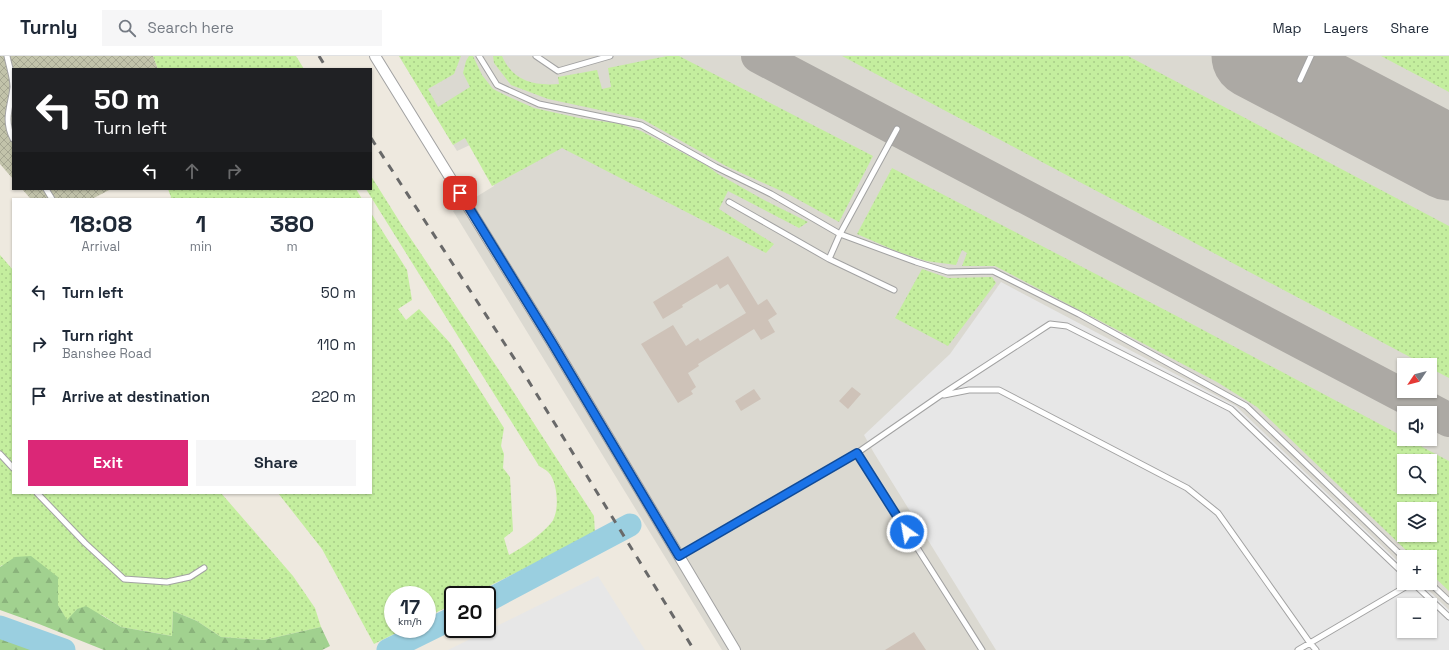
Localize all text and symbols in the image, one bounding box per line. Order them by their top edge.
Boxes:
search box [102,10,382,46]
text: Turnly [20,15,78,40]
icon: search [116,17,138,39]
text: Search here [148,18,234,37]
text: Map [1272,19,1302,37]
text: Layers [1324,19,1368,37]
text: Share [1390,19,1429,37]
text: 50 m [94,81,160,117]
icon: left [28,84,80,136]
text: Turn left [94,116,167,139]
icon: left [139,160,161,182]
icon: ahead [181,160,203,182]
icon: right [223,160,245,182]
pin [443,176,477,210]
icon: arrive [449,182,471,204]
text: 18:08 [70,208,132,239]
text: 1 [195,208,206,239]
text: 380 [270,208,314,239]
text: Arrival [82,238,120,255]
text: min [190,238,212,255]
text: m [286,238,298,255]
icon: left [28,281,50,303]
text: Turn left [62,283,124,302]
text: 50 m [321,283,356,302]
text: Turn right [62,326,133,345]
icon: right [28,333,50,355]
text: 110 m [317,335,356,354]
text: Banshee Road [62,345,152,362]
north arrow [1397,358,1437,398]
map controls [1397,358,1437,638]
icon: arrive [28,385,50,407]
text: Arrive at destination [62,387,210,406]
text: 220 m [312,387,356,406]
button: sound [1397,406,1437,446]
button: Exit [28,440,188,486]
button: Share [196,440,356,486]
button: search [1397,454,1437,494]
button: layers [1397,502,1437,542]
position arrow [886,511,928,553]
button: + [1397,550,1437,590]
speed limit sign: 20 [444,586,496,638]
text: 17 [400,594,420,620]
button: − [1397,598,1437,638]
text: km/h [398,615,422,628]

